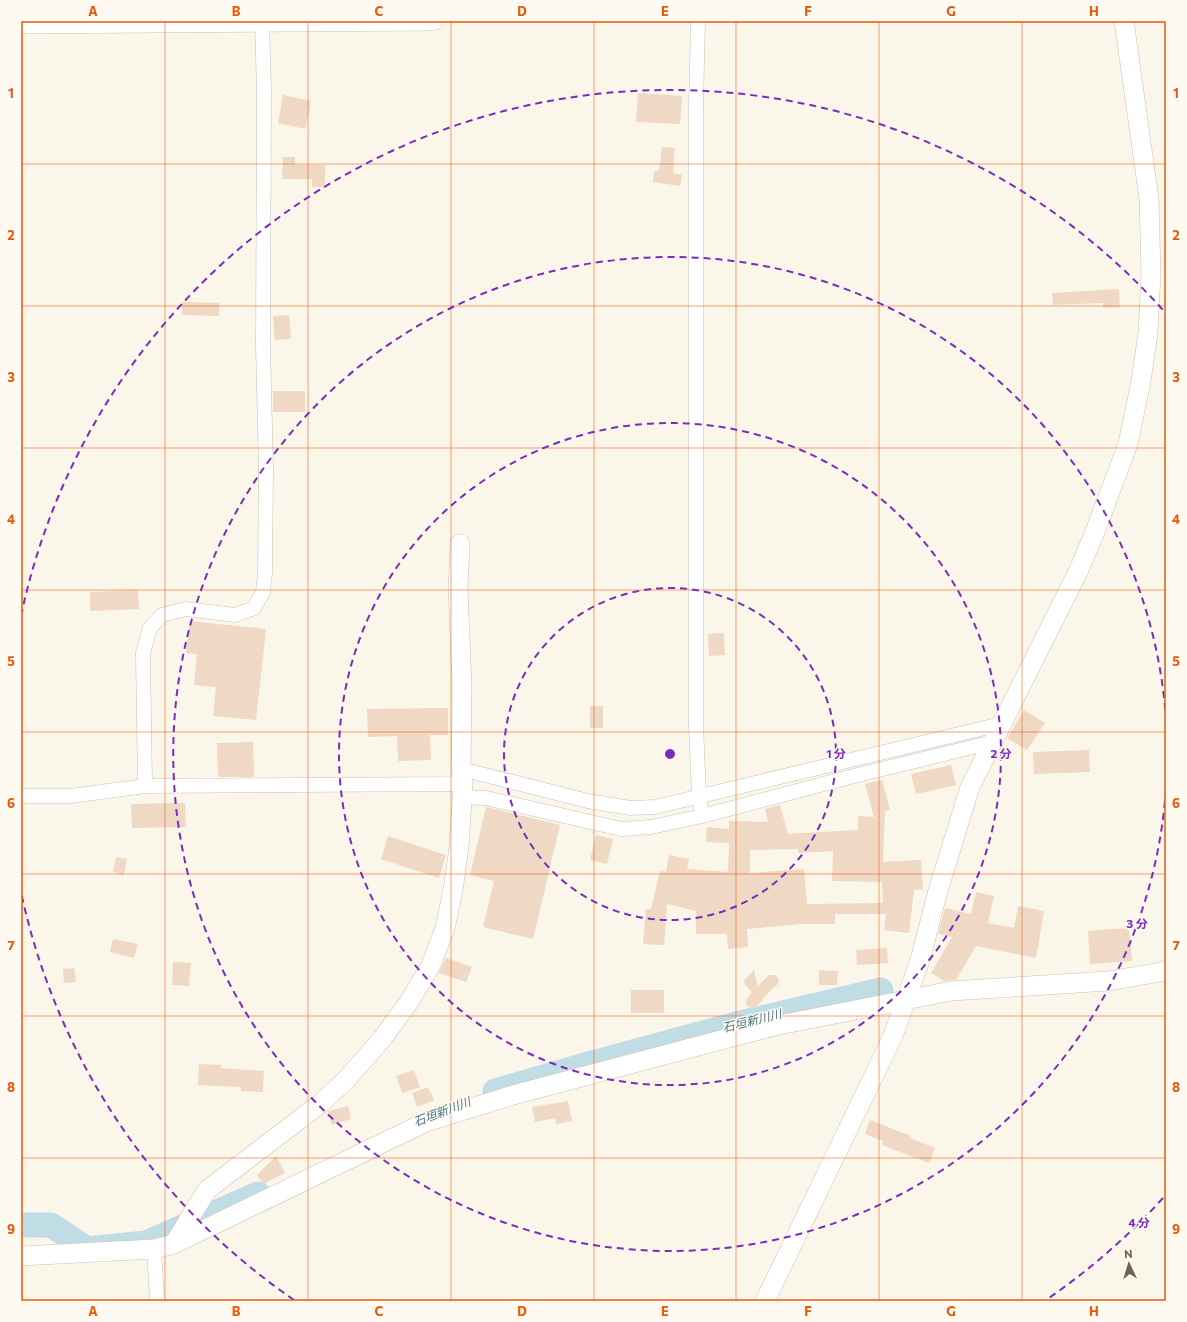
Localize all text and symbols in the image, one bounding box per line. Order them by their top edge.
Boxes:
text: A [88,3,98,19]
text: B [232,3,241,19]
text: C [375,3,384,19]
text: D [517,3,527,19]
text: E [661,3,669,19]
text: F [804,3,812,19]
text: G [946,3,956,19]
text: H [1089,3,1099,19]
text: 1 [8,85,14,101]
text: 1 [1173,85,1179,101]
text: 2 [7,227,15,243]
text: 2 [1172,227,1180,243]
text: 3 [7,369,15,385]
text: 3 [1172,369,1180,385]
text: 4 [7,511,15,527]
text: 4 [1172,511,1180,527]
text: 5 [7,653,15,669]
text: 5 [1172,653,1180,669]
text: 1 分 [826,746,846,760]
text: 2 分 [990,746,1012,760]
centre of rings [663,747,677,761]
text: 6 [7,795,15,811]
text: 6 [1172,795,1180,811]
text: 3 分 [1126,916,1148,930]
text: 7 [7,937,15,953]
text: 7 [1172,937,1180,953]
water label: 石垣新川川 [721,1005,784,1034]
text: 8 [7,1079,15,1095]
text: 8 [1172,1079,1180,1095]
water label: 石垣新川川 [411,1093,474,1128]
text: 4 分 [1128,1215,1150,1229]
text: 9 [7,1221,15,1237]
text: 9 [1172,1221,1180,1237]
north arrow [1109,1244,1149,1284]
text: N [1124,1247,1133,1260]
text: A [88,1303,98,1319]
text: B [232,1303,241,1319]
text: C [375,1303,384,1319]
text: D [517,1303,527,1319]
text: E [661,1303,669,1319]
text: F [804,1303,812,1319]
text: G [946,1303,956,1319]
text: H [1089,1303,1099,1319]

